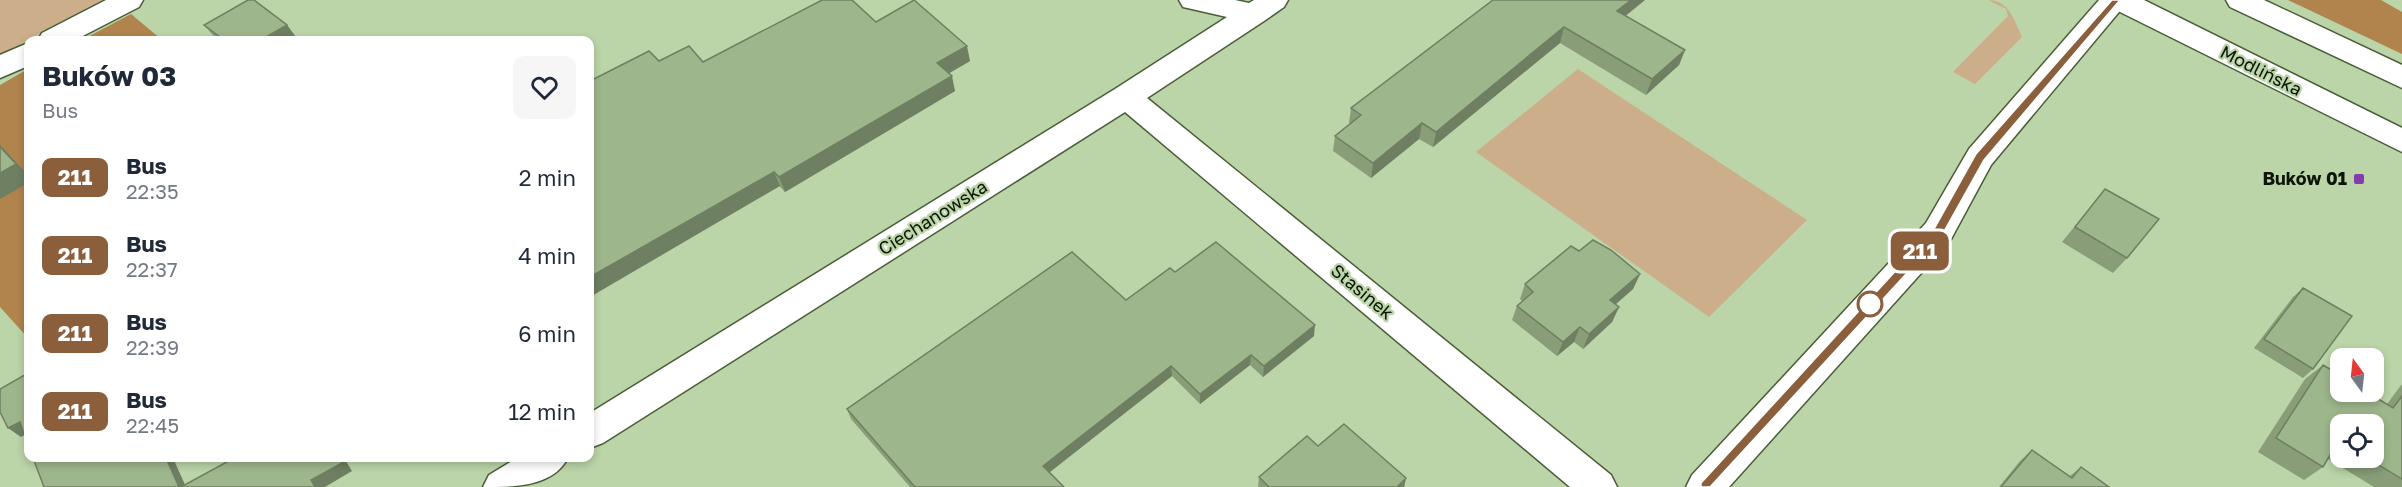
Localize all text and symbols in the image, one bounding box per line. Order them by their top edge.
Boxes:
street label: Modlińska [2217,40,2306,100]
button: heart [513,56,576,119]
text: Buków 03 [42,59,176,92]
text: Bus [42,98,78,122]
text: Bus [126,152,167,179]
text: 211 [58,164,92,190]
text: 2 min [519,164,576,191]
place label: Buków 01 [2262,167,2347,189]
marker: Buków 01 [2352,172,2366,186]
street label: Ciechanowska [874,175,991,259]
text: 22:35 [126,179,179,203]
text: Bus [126,230,167,257]
line badge: 211 [1886,232,1954,270]
text: 211 [1903,238,1937,264]
text: 211 [58,242,92,268]
text: 4 min [518,242,576,269]
text: 22:37 [126,257,178,281]
street label: Stasinek [1327,259,1398,324]
unlabelled marker [1857,291,1883,317]
text: Bus [126,308,167,335]
text: 211 [58,320,92,346]
text: 6 min [518,320,576,347]
text: 22:39 [126,335,179,359]
north arrow [2330,348,2384,402]
map controls [2330,348,2384,468]
text: Bus [126,386,167,413]
text: 211 [58,398,92,424]
text: 12 min [508,398,576,425]
text: 22:45 [126,413,179,437]
button: locate [2330,414,2384,468]

